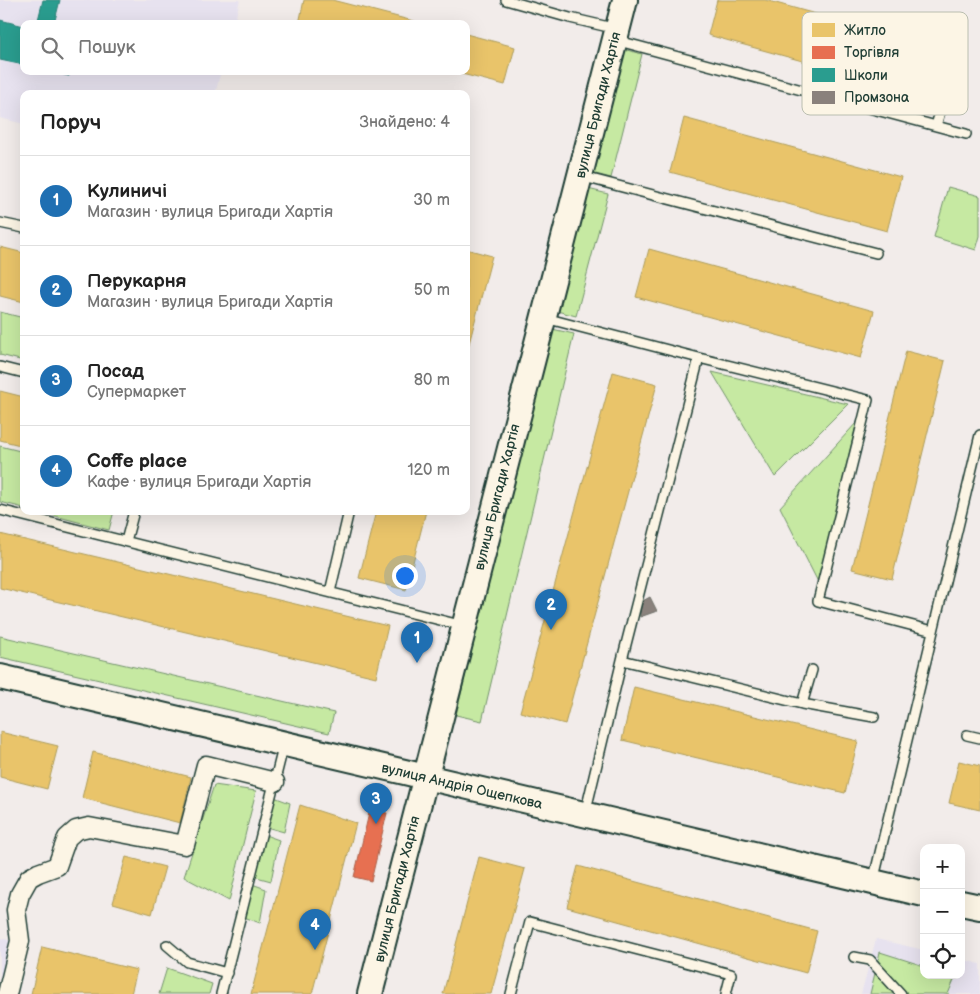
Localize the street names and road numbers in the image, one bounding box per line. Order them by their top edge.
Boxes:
street label: вулиця Бригади Хартія [572,30,624,180]
street label: вулиця Бригади Хартія [471,422,523,572]
street label: вулиця Андрія Ощепкова [380,759,545,813]
street label: вулиця Бригади Хартія [371,814,423,964]

